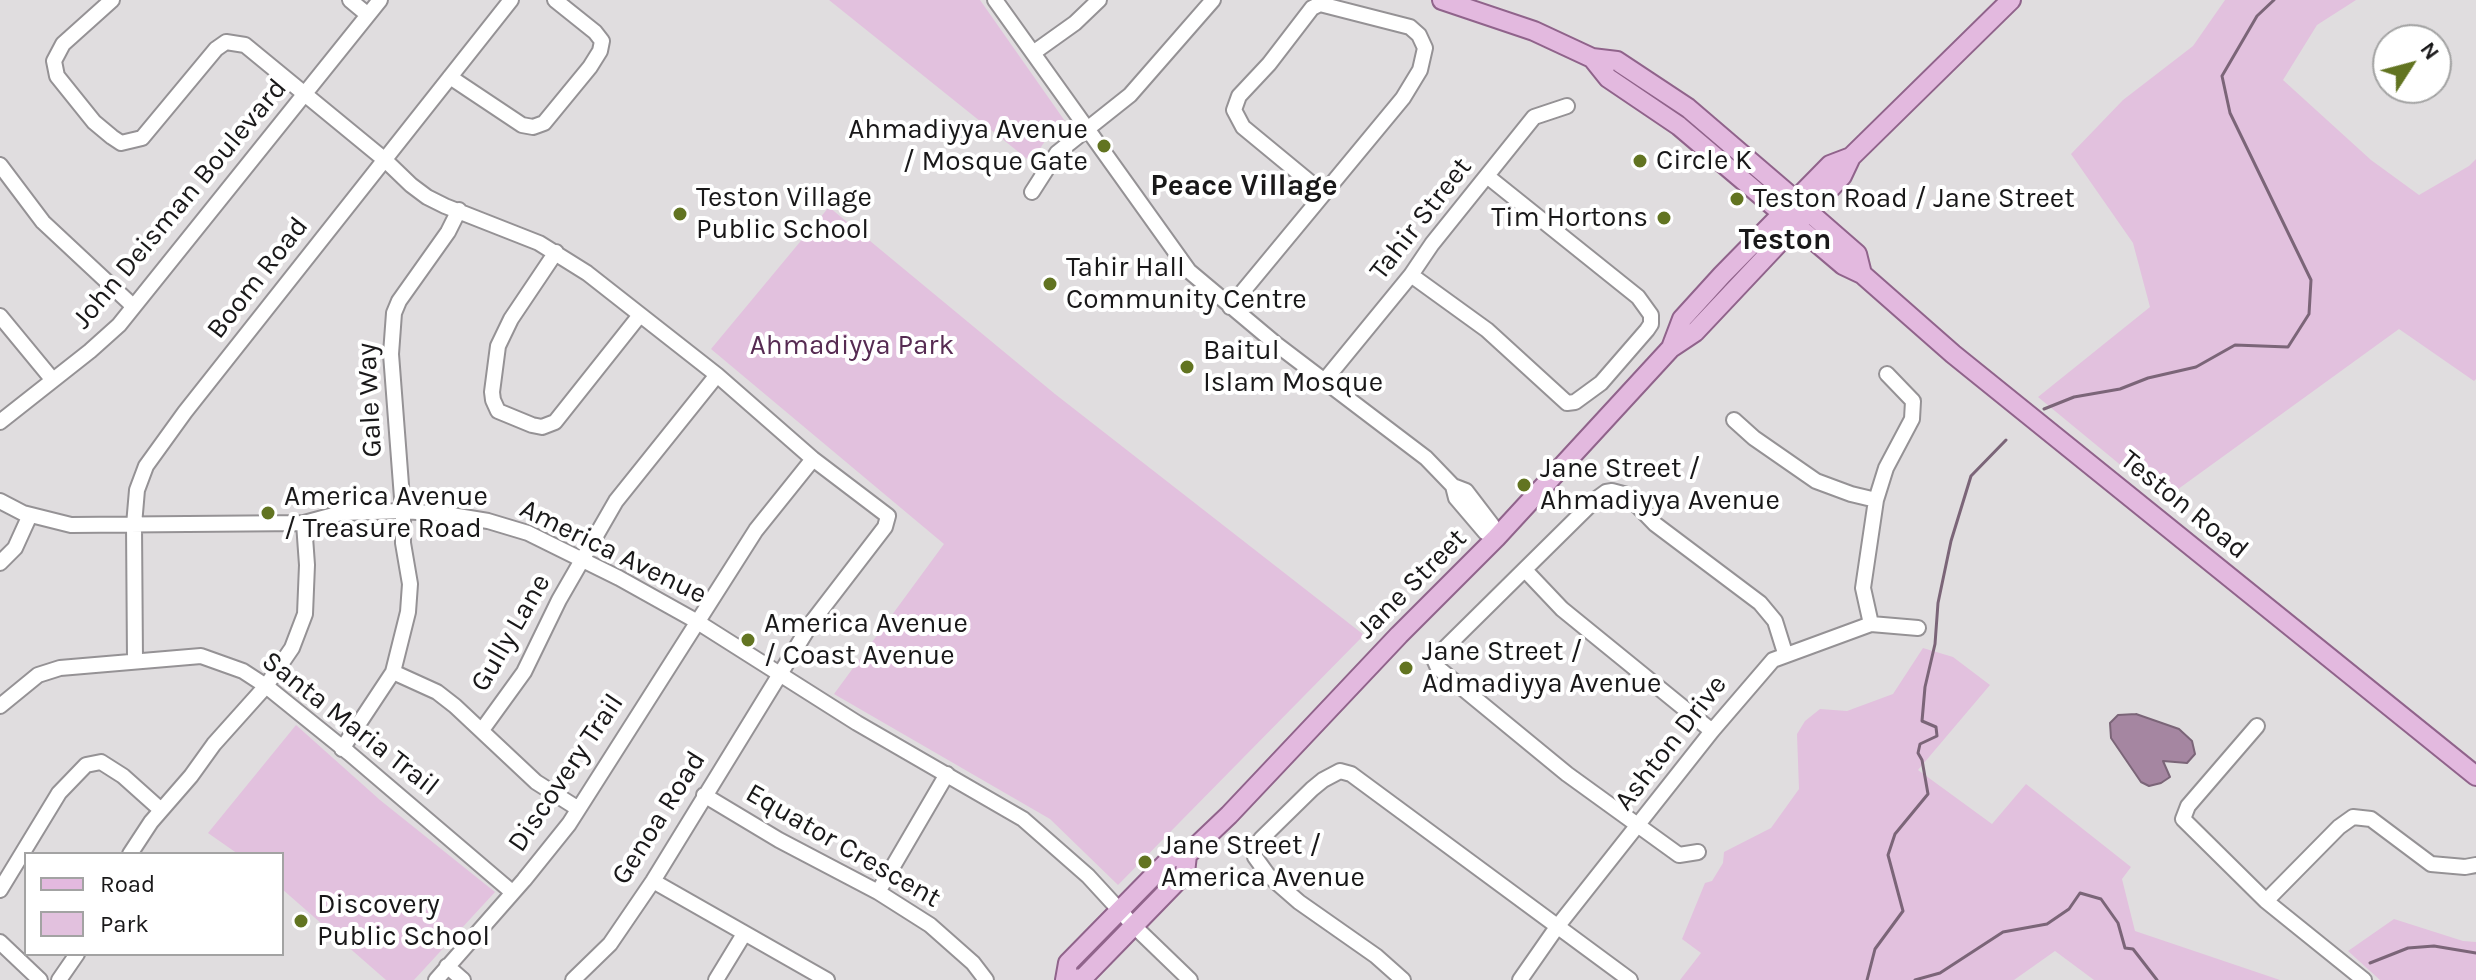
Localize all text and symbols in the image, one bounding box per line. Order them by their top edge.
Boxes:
north arrow [2372,24,2452,104]
text: N [2415,37,2445,65]
street label: John Deisman Boulevard [66,72,294,336]
place label: Ahmadiyya Avenue / Mosque Gate [848,113,1088,179]
marker: Ahmadiyya Avenue / Mosque Gate [1095,137,1113,155]
place label: Circle K [1656,144,1752,178]
street label: Tahir Street [1363,151,1479,287]
marker: Circle K [1631,152,1649,170]
district label: Peace Village [1150,168,1338,204]
place label: Teston Village Public School [696,181,872,247]
place label: Teston Road / Jane Street [1753,182,2075,216]
marker: Teston Road / Jane Street [1728,190,1746,208]
place label: Tim Hortons [1491,201,1648,235]
marker: Teston Village Public School [671,205,689,223]
marker: Tim Hortons [1655,209,1673,227]
street label: Boom Road [200,210,316,346]
district label: Teston [1739,222,1831,258]
place label: Tahir Hall Community Centre [1066,251,1307,317]
marker: Tahir Hall Community Centre [1041,275,1059,293]
park label: Ahmadiyya Park [750,329,954,363]
place label: Baitul Islam Mosque [1203,334,1383,400]
street label: Gale Way [350,342,390,458]
marker: Baitul Islam Mosque [1178,358,1196,376]
street label: Teston Road [2113,443,2255,567]
place label: Jane Street / Ahmadiyya Avenue [1540,452,1780,518]
marker: Jane Street / Ahmadiyya Avenue [1515,476,1533,494]
place label: America Avenue / Treasure Road [284,480,488,546]
street label: America Avenue [514,492,712,612]
marker: America Avenue / Treasure Road [259,504,277,522]
street label: Jane Street [1350,522,1474,646]
street label: Gully Lane [464,568,558,698]
place label: America Avenue / Coast Avenue [764,607,968,673]
marker: America Avenue / Coast Avenue [739,631,757,649]
place label: Jane Street / Admadiyya Avenue [1422,635,1661,701]
street label: Santa Maria Trail [255,645,445,803]
marker: Jane Street / Admadiyya Avenue [1397,659,1415,677]
street label: Ashton Drive [1608,669,1734,817]
street label: Discovery Trail [501,688,631,858]
street label: Genoa Road [605,745,713,891]
street label: Equator Crescent [739,777,947,915]
place label: Jane Street / America Avenue [1161,829,1365,895]
legend [24,852,284,956]
marker: Jane Street / America Avenue [1136,853,1154,871]
text: Road [100,870,155,898]
place label: Discovery Public School [317,888,490,954]
text: Park [100,910,149,938]
marker: Discovery Public School [292,912,310,930]

